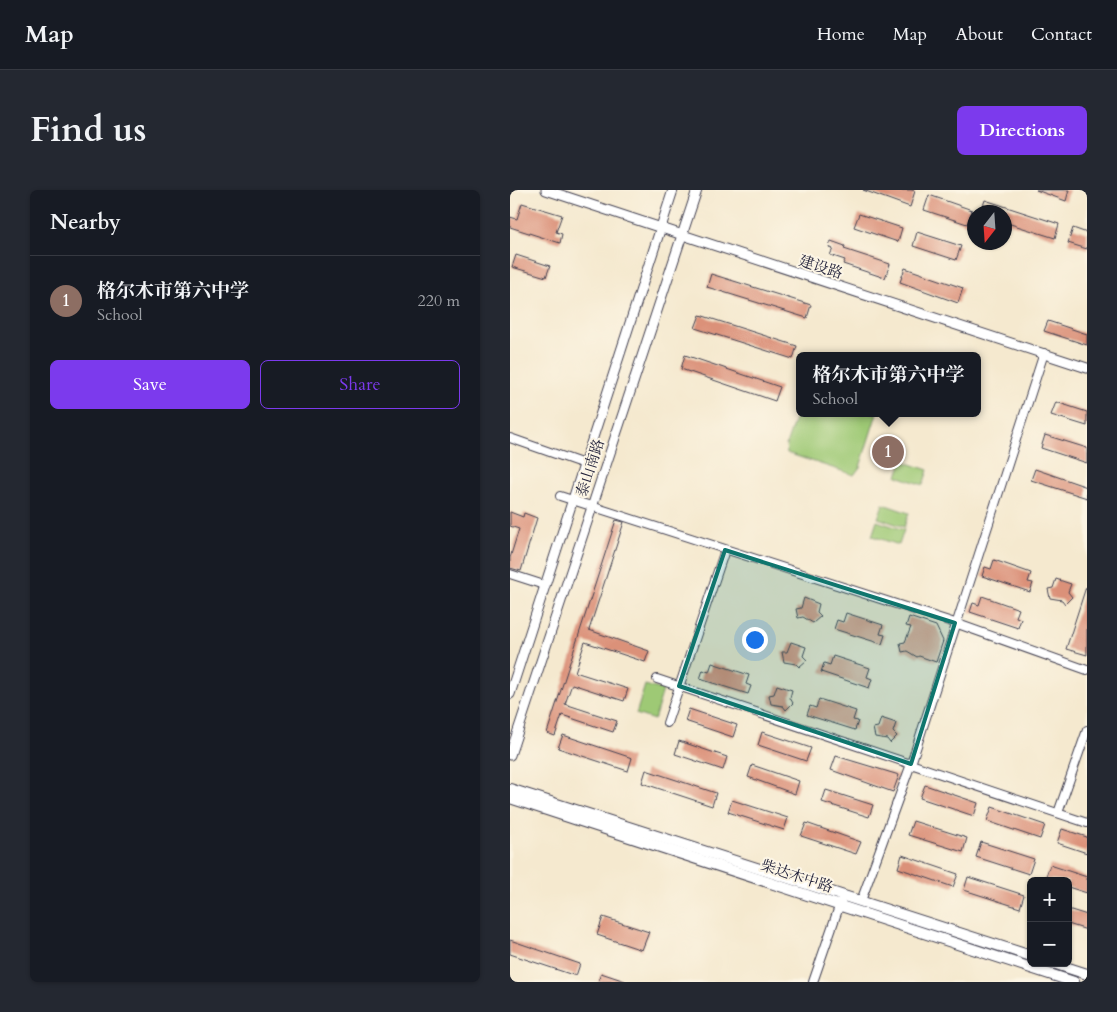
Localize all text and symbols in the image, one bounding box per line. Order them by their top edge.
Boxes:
text: Map [25,18,74,51]
text: Home [817,22,865,47]
text: Map [893,22,927,47]
text: About [955,22,1003,47]
text: Contact [1031,22,1092,47]
text: Find us [30,106,146,154]
button: Directions [957,106,1087,155]
north arrow [967,205,1012,250]
text: Nearby [50,208,121,237]
street label: 建设路 [797,251,845,283]
text: 格尔木市第六中学 [97,278,249,304]
text: 1 [62,290,70,312]
text: 220 m [418,290,460,312]
text: School [97,304,142,326]
popup [796,352,981,417]
button: Save [50,360,250,409]
button: Share [260,360,460,409]
text: 格尔木市第六中学 [812,362,965,388]
text: School [812,388,858,410]
pin: 1 [872,433,904,471]
street label: 泰山南路 [571,436,609,500]
your location [742,627,768,653]
street label: 柴达木中路 [758,855,836,897]
map controls [1027,877,1072,967]
button: + [1027,877,1072,922]
button: − [1027,922,1072,967]

